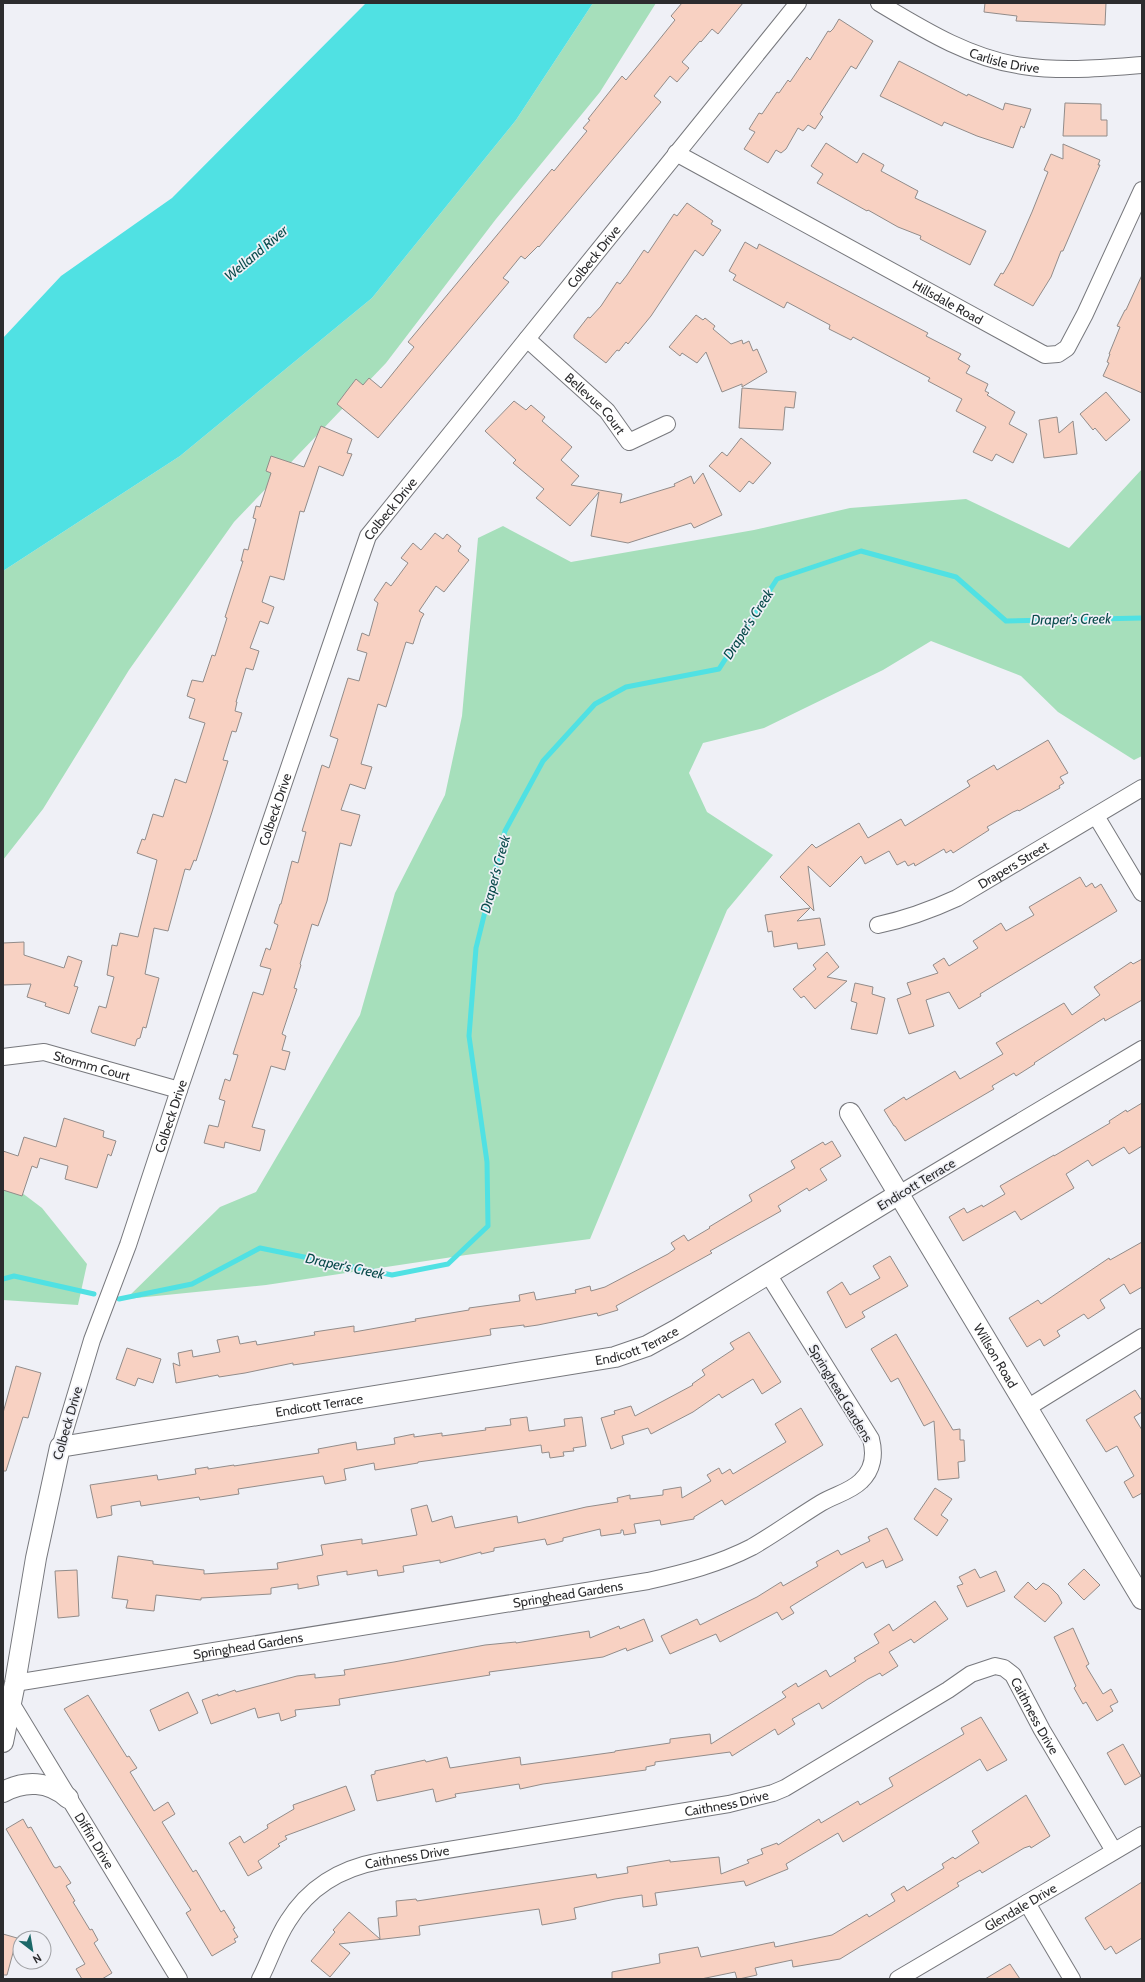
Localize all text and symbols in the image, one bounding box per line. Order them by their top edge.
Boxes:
street label: Carlisle Drive [967,44,1040,76]
water label: Welland River [221,221,292,285]
street label: Colbeck Drive [564,222,624,291]
street label: Hillsdale Road [910,276,986,328]
street label: Bellevue Court [562,369,629,438]
street label: Colbeck Drive [360,474,420,543]
water label: Draper's Creek [719,585,778,662]
water label: Draper's Creek [1031,609,1112,629]
street label: Colbeck Drive [255,771,295,848]
water label: Draper's Creek [476,832,514,915]
street label: Drapers Street [975,837,1052,892]
street label: Stormm Court [52,1047,133,1084]
street label: Colbeck Drive [151,1077,190,1155]
street label: Endicott Terrace [874,1154,958,1214]
water label: Draper's Creek [304,1249,387,1283]
street label: Willson Road [970,1321,1021,1391]
street label: Endicott Terrace [594,1322,681,1368]
street label: Springhead Gardens [806,1341,877,1445]
street label: Colbeck Drive [49,1384,85,1462]
street label: Endicott Terrace [274,1390,364,1420]
street label: Springhead Gardens [512,1577,625,1611]
street label: Springhead Gardens [192,1629,305,1662]
street label: Caithness Drive [1008,1674,1063,1757]
street label: Caithness Drive [683,1786,770,1819]
street label: Diffin Drive [72,1809,118,1872]
street label: Caithness Drive [363,1842,451,1872]
street label: Glendale Drive [981,1879,1059,1934]
north arrow [12,1930,52,1970]
text: N [30,1951,44,1967]

